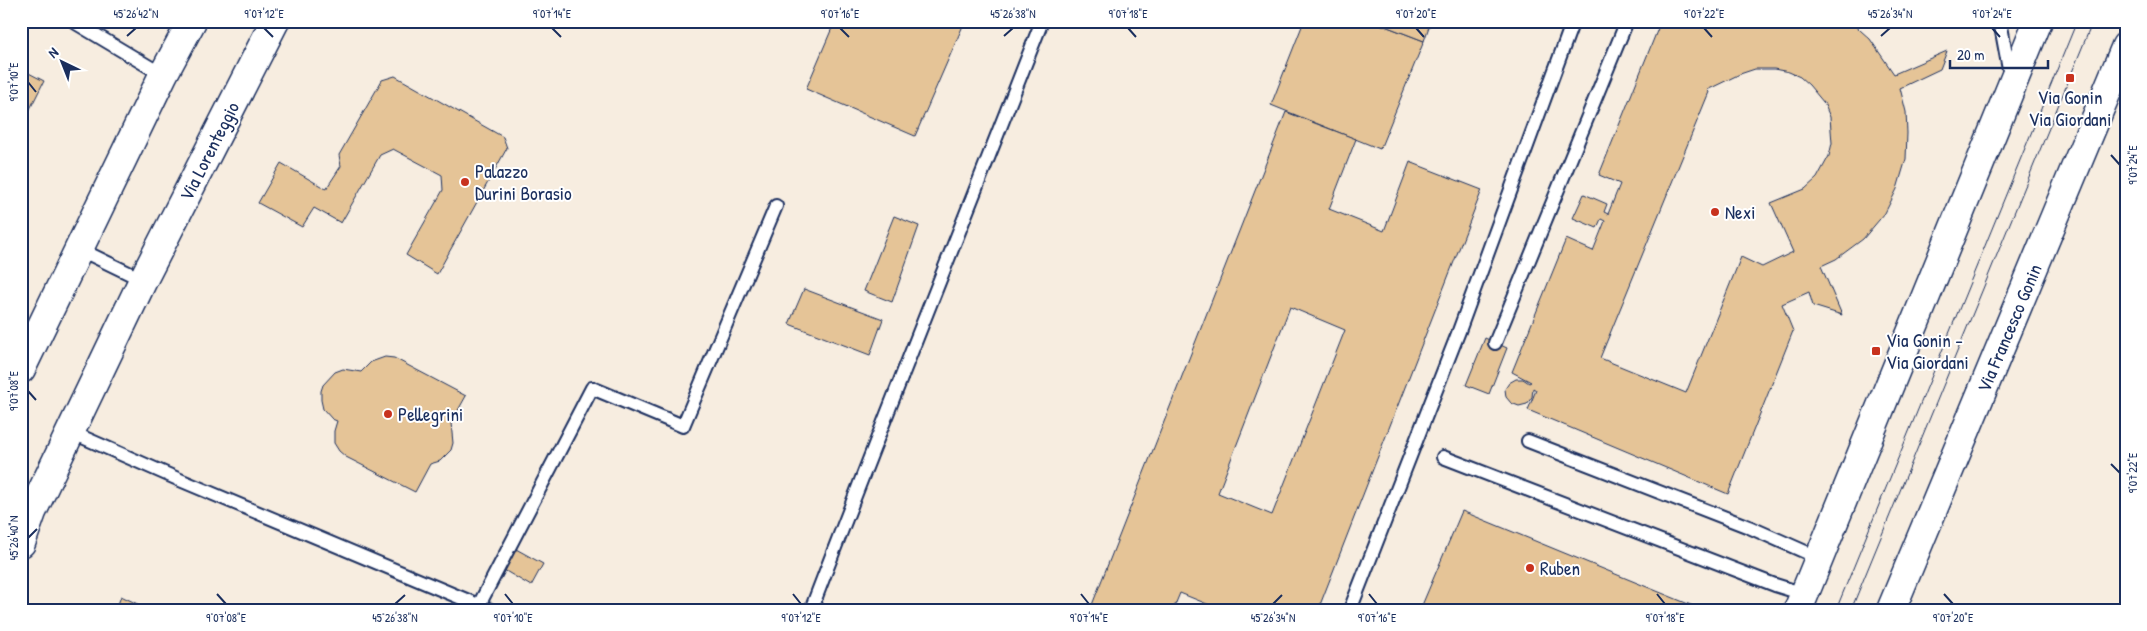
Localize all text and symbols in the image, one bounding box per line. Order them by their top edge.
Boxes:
text: 45°26'42"N [114,5,158,22]
text: 9°07'12"E [244,5,284,22]
text: 9°07'14"E [533,5,572,22]
text: 9°07'16"E [821,5,860,22]
text: 45°26'38"N [990,5,1036,22]
text: 9°07'18"E [1109,5,1148,22]
text: 9°07'20"E [1396,5,1437,22]
text: 9°07'22"E [1684,5,1725,22]
text: 45°26'34"N [1868,5,1912,22]
text: 9°07'24"E [1972,5,2012,22]
north arrow [38,38,88,88]
scale bar [1950,38,2047,70]
text: N [44,42,62,62]
text: 20 m [1957,44,1984,65]
text: 9°07'10"E [5,62,22,102]
marker: Via Gonin Via Giordani [2064,72,2076,84]
place label: Via Gonin Via Giordani [2029,84,2111,132]
street label: Via Lorenteggio [173,97,245,205]
text: 9°07'24"E [2124,145,2141,185]
place label: Palazzo Durini Borasio [475,158,572,206]
marker: Palazzo Durini Borasio [459,176,471,188]
place label: Nexi [1725,199,1755,225]
marker: Nexi [1709,206,1721,218]
street label: Via Francesco Gonin [1970,260,2048,396]
place label: Via Gonin - Via Giordani [1886,327,1969,375]
marker: Via Gonin - Via Giordani [1870,345,1882,357]
text: 9°07'08"E [5,370,22,411]
place label: Pellegrini [398,401,463,427]
marker: Pellegrini [382,408,394,420]
text: 9°07'22"E [2124,452,2141,493]
text: 45°26'40"N [5,516,22,560]
place label: Ruben [1540,555,1580,581]
marker: Ruben [1524,562,1536,574]
text: 9°07'08"E [206,609,247,626]
text: 45°26'38"N [372,609,418,626]
text: 9°07'10"E [493,609,533,626]
text: 9°07'12"E [781,609,821,626]
text: 9°07'14"E [1070,609,1109,626]
text: 45°26'34"N [1251,609,1295,626]
text: 9°07'16"E [1358,609,1397,626]
text: 9°07'18"E [1646,609,1685,626]
text: 9°07'20"E [1933,609,1974,626]

